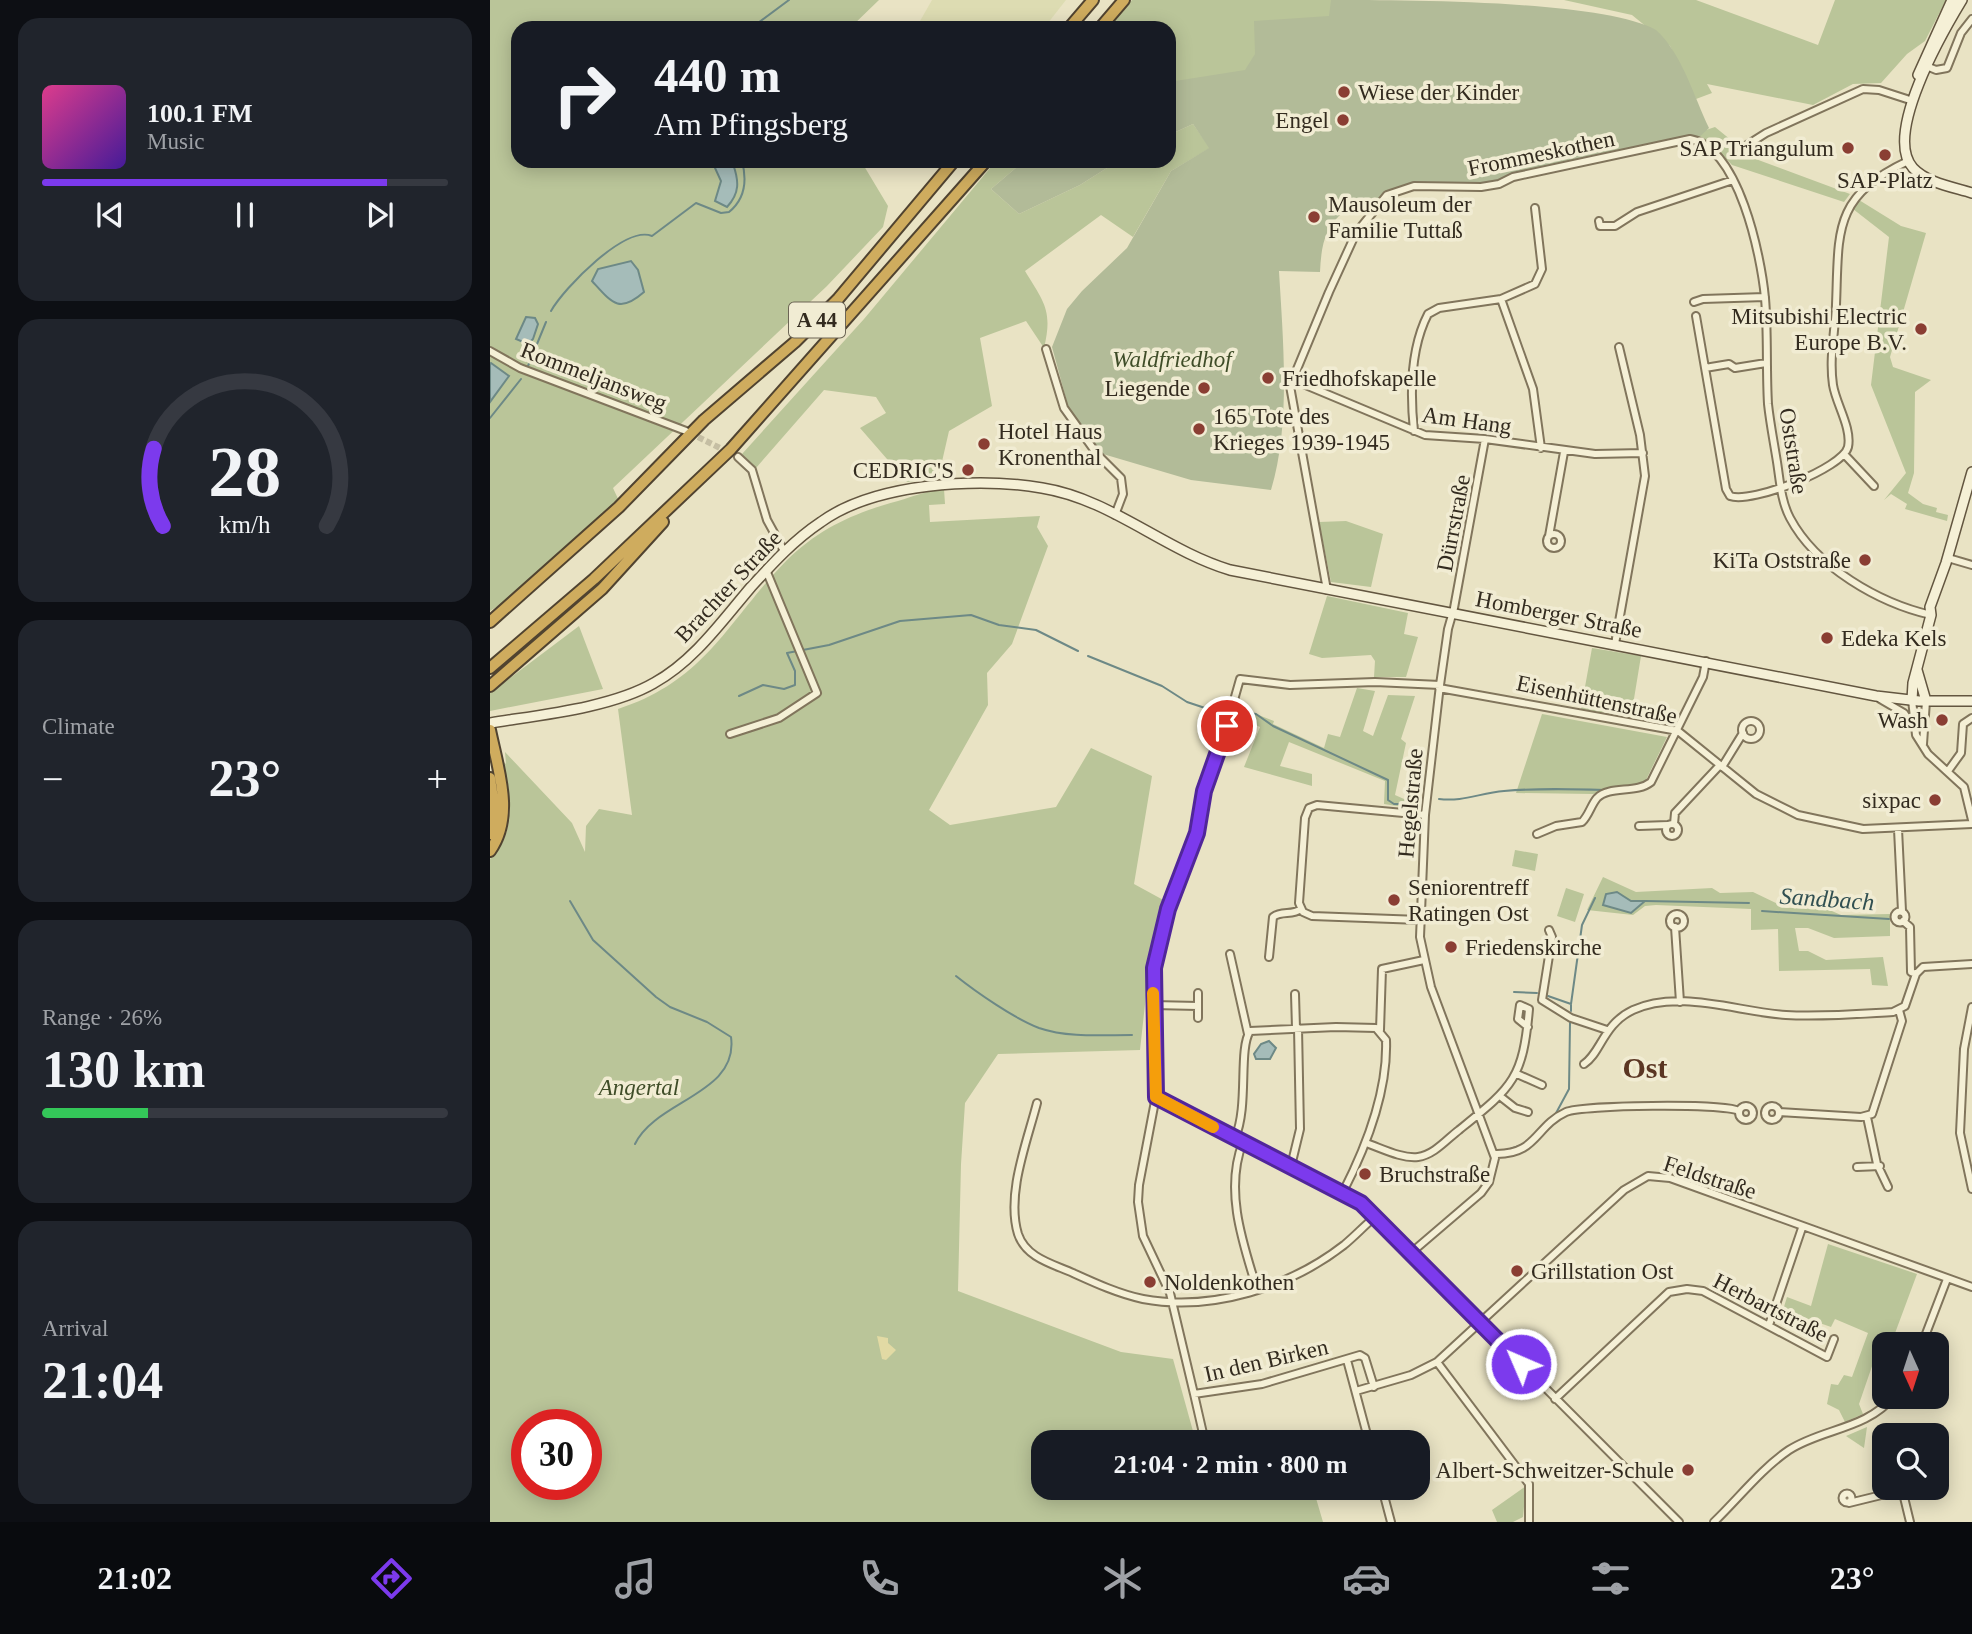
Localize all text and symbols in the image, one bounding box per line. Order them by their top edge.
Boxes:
text: 440 m [654,48,781,103]
icon: right [539,49,630,140]
place label: Wiese der Kinder [1358,80,1520,105]
marker: Wiese der Kinder [1336,84,1352,100]
text: 100.1 FM [147,99,252,128]
text: Am Pfingsberg [654,106,848,142]
place label: Engel [1275,108,1329,133]
marker: Engel [1335,112,1351,128]
street label: Frommeskothen [1465,126,1617,181]
text: Music [147,129,205,154]
place label: SAP Triangulum [1680,136,1834,161]
marker: SAP Triangulum [1840,140,1856,156]
marker: SAP-Platz [1877,147,1893,163]
place label: SAP-Platz [1837,168,1933,193]
place label: Mausoleum der Familie Tuttaß [1328,192,1472,243]
icon: previous [91,196,129,234]
icon: pause [226,196,264,234]
icon: next [361,196,399,234]
marker: Mausoleum der Familie Tuttaß [1306,209,1322,225]
road number: A 44 [789,302,845,338]
place label: Mitsubishi Electric Europe B.V. [1731,304,1907,355]
marker: Mitsubishi Electric Europe B.V. [1913,321,1929,337]
street label: Rommeljansweg [517,337,671,416]
park label: Waldfriedhof [1112,347,1235,372]
place label: Friedhofskapelle [1282,366,1437,391]
marker: Friedhofskapelle [1260,370,1276,386]
place label: Liegende [1104,376,1190,401]
marker: Liegende [1196,380,1212,396]
street label: Am Hang [1421,402,1514,439]
place label: 165 Tote des Krieges 1939-1945 [1213,404,1390,455]
street label: Oststraße [1774,406,1813,496]
place label: Hotel Haus Kronenthal [998,419,1102,470]
marker: 165 Tote des Krieges 1939-1945 [1191,421,1207,437]
text: 28 [209,432,281,513]
marker: Hotel Haus Kronenthal [976,436,992,452]
place label: CEDRIC'S [853,458,954,483]
marker: CEDRIC'S [960,462,976,478]
street label: Dürrstraße [1432,472,1475,574]
text: km/h [219,511,271,538]
street label: Brachter Straße [670,525,787,647]
place label: KiTa Oststraße [1713,548,1851,573]
marker: KiTa Oststraße [1857,552,1873,568]
street label: Homberger Straße [1474,586,1644,643]
place label: Edeka Kels [1841,626,1946,651]
marker: Edeka Kels [1819,630,1835,646]
street label: Eisenhüttenstraße [1514,670,1679,729]
pin [1197,696,1257,756]
icon: arrive [1208,707,1246,745]
place label: Wash [1877,708,1928,733]
marker: Wash [1934,712,1950,728]
text: Climate [42,714,115,739]
street label: Hegelstraße [1393,747,1428,859]
text: 23° [209,750,281,807]
text: − [42,758,63,800]
text: + [427,758,448,800]
place label: sixpac [1862,788,1921,813]
marker: sixpac [1927,792,1943,808]
place label: Seniorentreff Ratingen Ost [1408,875,1529,926]
water label: Sandbach [1779,883,1875,915]
marker: Seniorentreff Ratingen Ost [1386,892,1402,908]
place label: Friedenskirche [1465,935,1602,960]
marker: Friedenskirche [1443,939,1459,955]
text: Range · 26% [42,1005,162,1030]
text: 130 km [42,1041,205,1098]
district label: Ost [1623,1051,1668,1084]
park label: Angertal [597,1075,679,1100]
street label: Feldstraße [1660,1151,1759,1204]
place label: Bruchstraße [1379,1162,1490,1187]
marker: Bruchstraße [1357,1166,1373,1182]
place label: Grillstation Ost [1531,1259,1674,1284]
marker: Grillstation Ost [1509,1263,1525,1279]
street label: Herbartstraße [1709,1268,1832,1347]
place label: Noldenkothen [1164,1270,1295,1295]
marker: Noldenkothen [1142,1274,1158,1290]
text: Arrival [42,1316,108,1341]
position arrow [1484,1327,1558,1401]
north arrow [1872,1332,1950,1409]
map controls [1872,1332,1949,1500]
street label: In den Birken [1202,1334,1331,1387]
text: 21:04 [42,1352,163,1409]
speed limit sign: 30 [511,1409,602,1500]
button: search [1872,1423,1949,1500]
text: 21:04 · 2 min · 800 m [1114,1450,1348,1479]
place label: Albert-Schweitzer-Schule [1436,1458,1674,1483]
marker: Albert-Schweitzer-Schule [1680,1462,1696,1478]
icon: directions [367,1554,416,1603]
icon: music [611,1554,660,1603]
icon: phone [855,1554,904,1603]
icon: climate [1098,1554,1147,1603]
icon: car [1342,1554,1391,1603]
icon: filters [1586,1554,1635,1603]
text: 21:02 [97,1560,172,1596]
text: 23° [1830,1560,1875,1596]

